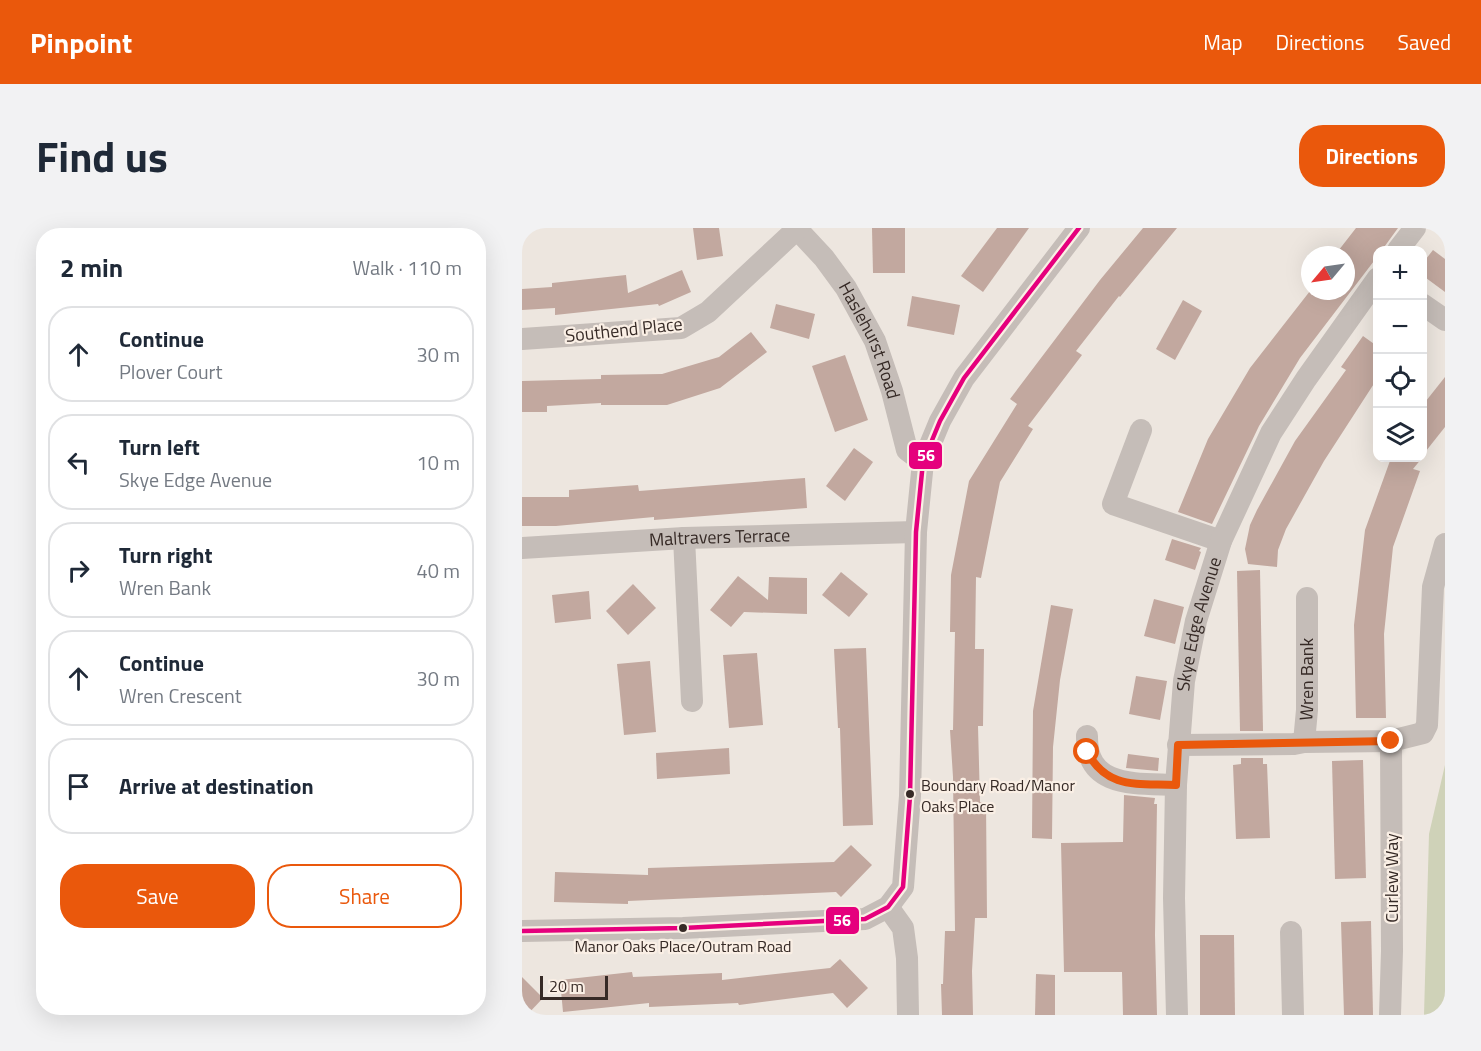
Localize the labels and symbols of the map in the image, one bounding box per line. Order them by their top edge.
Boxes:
north arrow [1301,246,1355,300]
street label: Haslehurst Road [832,277,907,401]
street label: Southend Place [564,310,684,349]
line badge: 56 [908,441,943,470]
text: 56 [917,443,935,467]
street label: Maltravers Terrace [648,521,791,553]
street label: Skye Edge Avenue [1169,553,1228,692]
street label: Wren Bank [1292,638,1320,722]
route end [1377,727,1403,753]
route start [1073,738,1099,764]
place label: Boundary Road/Manor Oaks Place [921,773,1075,818]
marker: Boundary Road/Manor Oaks Place [904,788,916,800]
street label: Curlew Way [1378,833,1405,923]
line badge: 56 [825,906,860,935]
text: 56 [833,908,851,932]
marker: Manor Oaks Place/Outram Road [677,922,689,934]
place label: Manor Oaks Place/Outram Road [574,934,792,958]
scale bar [540,973,608,1000]

